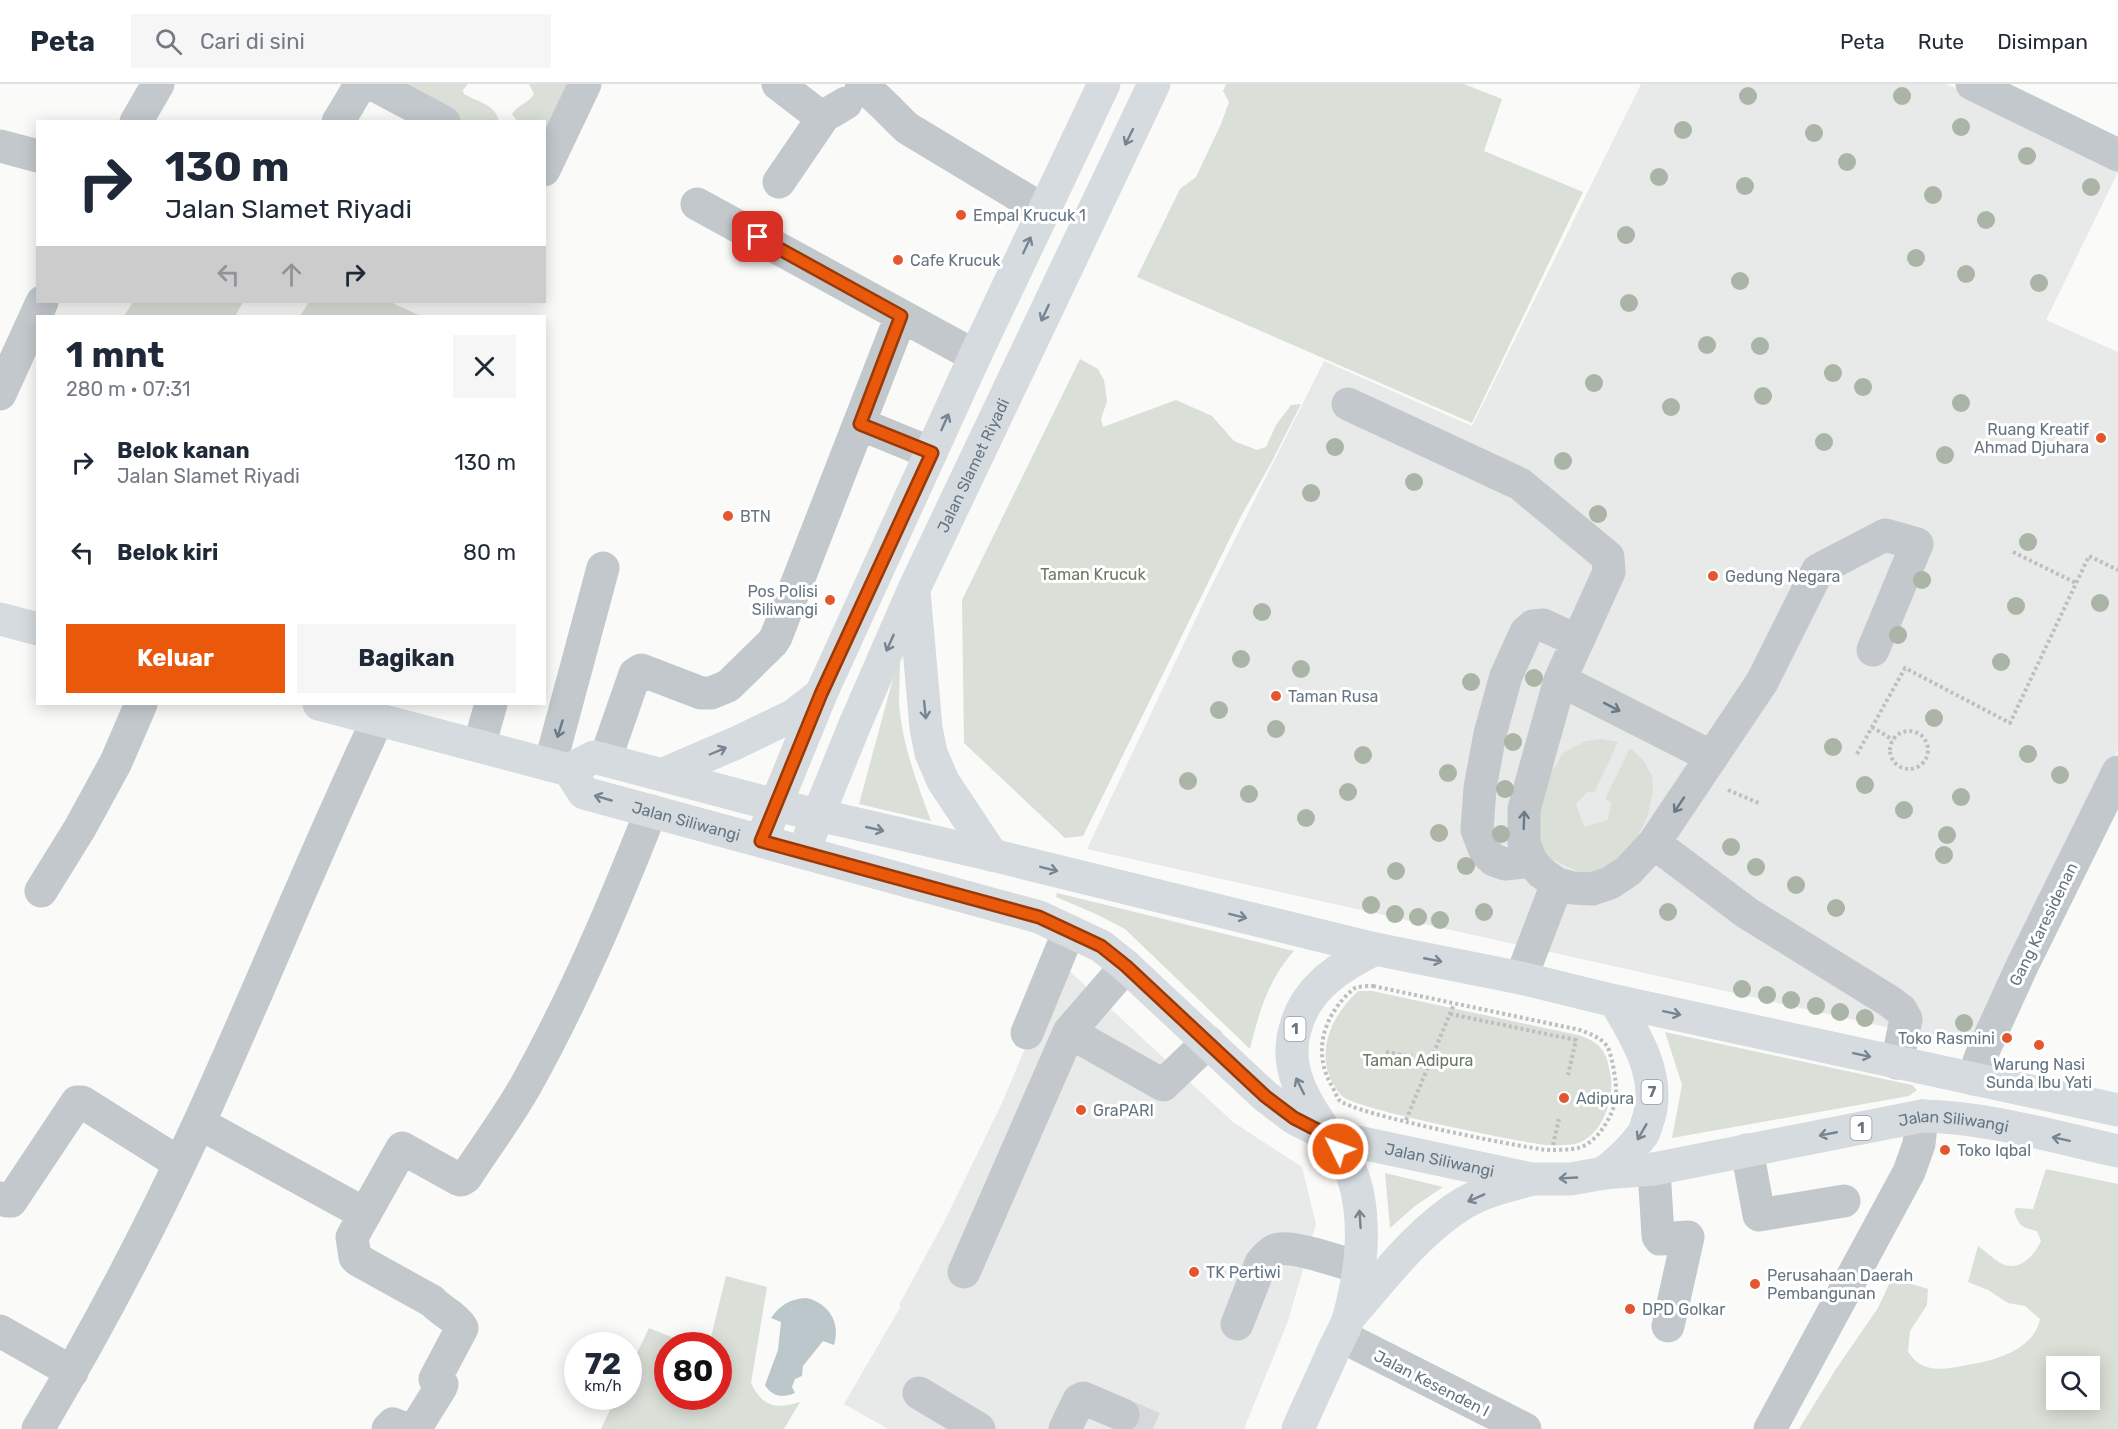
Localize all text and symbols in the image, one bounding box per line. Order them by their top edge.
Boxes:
search box [131,14,551,68]
text: Peta [30,25,95,58]
icon: search [152,25,185,58]
text: Cari di sini [200,28,305,55]
text: Peta [1840,29,1885,54]
text: Rute [1918,29,1964,54]
text: Disimpan [1997,29,2088,54]
one-way arrow [1123,127,1135,145]
text: 130 m [165,142,290,192]
icon: right [66,144,144,222]
text: Jalan Slamet Riyadi [165,193,412,225]
place label: Empal Krucuk 1 [973,206,1086,225]
marker: Empal Krucuk 1 [954,208,968,222]
pin [732,211,783,262]
icon: arrive [741,220,774,253]
one-way arrow [1021,237,1033,255]
place label: Cafe Krucuk [910,251,1001,270]
marker: Cafe Krucuk [891,253,905,267]
icon: left [212,258,245,291]
icon: ahead [275,258,308,291]
icon: right [338,258,371,291]
one-way arrow [1039,303,1051,321]
text: 1 mnt [66,333,164,376]
button: close [453,335,516,398]
text: 280 m · 07:31 [66,377,191,401]
street label: Jalan Slamet Riyadi [933,395,1013,536]
one-way arrow [940,414,952,432]
place label: Ruang Kreatif Ahmad Djuhara [1974,420,2090,457]
marker: Ruang Kreatif Ahmad Djuhara [2094,431,2108,445]
text: Belok kanan [117,437,250,464]
icon: right [66,446,99,479]
text: 130 m [454,449,516,476]
text: Jalan Slamet Riyadi [117,464,300,488]
place label: BTN [740,507,771,526]
marker: BTN [721,509,735,523]
icon: left [66,536,99,569]
text: Belok kiri [117,539,218,566]
text: 80 m [463,539,516,566]
park label: Taman Krucuk [1040,565,1146,584]
place label: Gedung Negara [1725,567,1840,586]
marker: Gedung Negara [1706,569,1720,583]
place label: Pos Polisi Siliwangi [747,582,818,619]
marker: Pos Polisi Siliwangi [823,593,837,607]
button: Keluar [66,624,285,693]
button: Bagikan [297,624,516,693]
one-way arrow [884,634,895,652]
place label: Taman Rusa [1288,687,1378,706]
marker: Taman Rusa [1269,689,1283,703]
one-way arrow [920,700,931,720]
one-way arrow [1603,701,1621,713]
one-way arrow [553,719,564,738]
one-way arrow [708,745,727,756]
one-way arrow [594,792,613,803]
one-way arrow [1673,796,1685,813]
street label: Jalan Siliwangi [630,797,742,845]
one-way arrow [1518,811,1529,831]
one-way arrow [865,824,884,835]
street label: Gang Karesidenan [2005,859,2082,989]
one-way arrow [1039,864,1058,876]
one-way arrow [1229,910,1248,922]
one-way arrow [1422,955,1442,966]
one-way arrow [1662,1008,1681,1020]
road number: 1 [1284,1017,1306,1041]
place label: Toko Rasmini [1898,1029,1995,1048]
marker: Toko Rasmini [2000,1031,2014,1045]
marker: Warung Nasi Sunda Ibu Yati [2032,1038,2046,1052]
one-way arrow [1852,1050,1872,1061]
park label: Taman Adipura [1363,1051,1473,1070]
place label: Warung Nasi Sunda Ibu Yati [1986,1055,2092,1092]
one-way arrow [1293,1077,1305,1095]
road number: 7 [1642,1080,1662,1104]
place label: Adipura [1576,1089,1634,1108]
marker: Adipura [1557,1091,1571,1105]
place label: GraPARI [1093,1101,1154,1120]
marker: GraPARI [1074,1103,1088,1117]
street label: Jalan Siliwangi [1897,1107,2010,1136]
road number: 1 [1850,1116,1872,1140]
position arrow [1306,1117,1370,1181]
one-way arrow [1636,1123,1648,1140]
one-way arrow [1819,1129,1838,1140]
one-way arrow [2051,1132,2070,1144]
street label: Jalan Siliwangi [1383,1139,1496,1181]
place label: Toko Iqbal [1957,1141,2031,1160]
marker: Toko Iqbal [1938,1143,1952,1157]
one-way arrow [1558,1173,1578,1184]
one-way arrow [1467,1192,1485,1204]
one-way arrow [1355,1209,1366,1229]
place label: TK Pertiwi [1206,1263,1281,1282]
marker: TK Pertiwi [1187,1265,1201,1279]
place label: Perusahaan Daerah Pembangunan [1767,1266,1913,1303]
marker: Perusahaan Daerah Pembangunan [1748,1277,1762,1291]
place label: DPD Golkar [1642,1300,1725,1319]
marker: DPD Golkar [1623,1302,1637,1316]
speed limit sign: 80 [654,1332,732,1410]
text: 72 [585,1346,621,1382]
street label: Jalan Kesenden I [1371,1346,1493,1421]
map controls [2046,1356,2100,1410]
button: search [2046,1356,2100,1410]
text: km/h [584,1377,622,1395]

